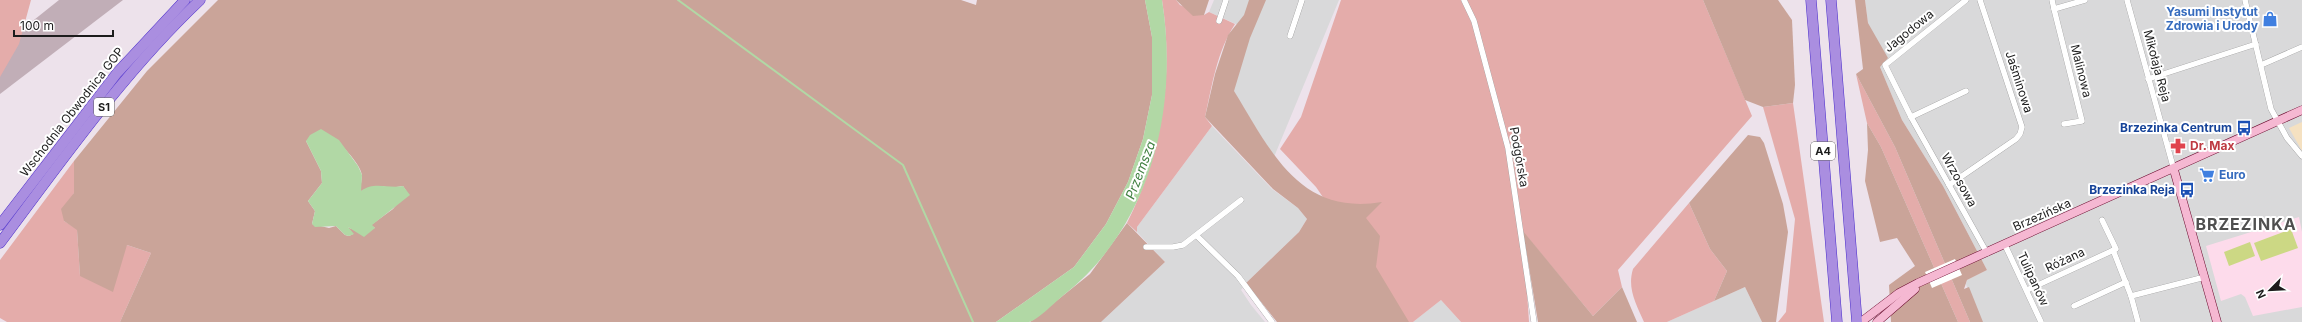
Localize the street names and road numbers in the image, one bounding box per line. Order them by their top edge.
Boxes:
street label: Jagodowa [1881,6,1936,55]
street label: Mikołaja Reja [2141,28,2174,104]
street label: Malinowa [2068,43,2095,99]
street label: Wschodnia Obwodnica GOP [17,44,127,179]
street label: Jaśminowa [2002,49,2036,115]
road number: S1 [94,98,114,116]
street label: Podgórska [1507,126,1532,188]
road number: A4 [1811,142,1835,160]
street label: Wrzosowa [1938,150,1980,209]
street label: Brzezińska [2010,195,2073,234]
street label: Różana [2043,244,2087,275]
street label: Tulipanów [2014,249,2053,308]

